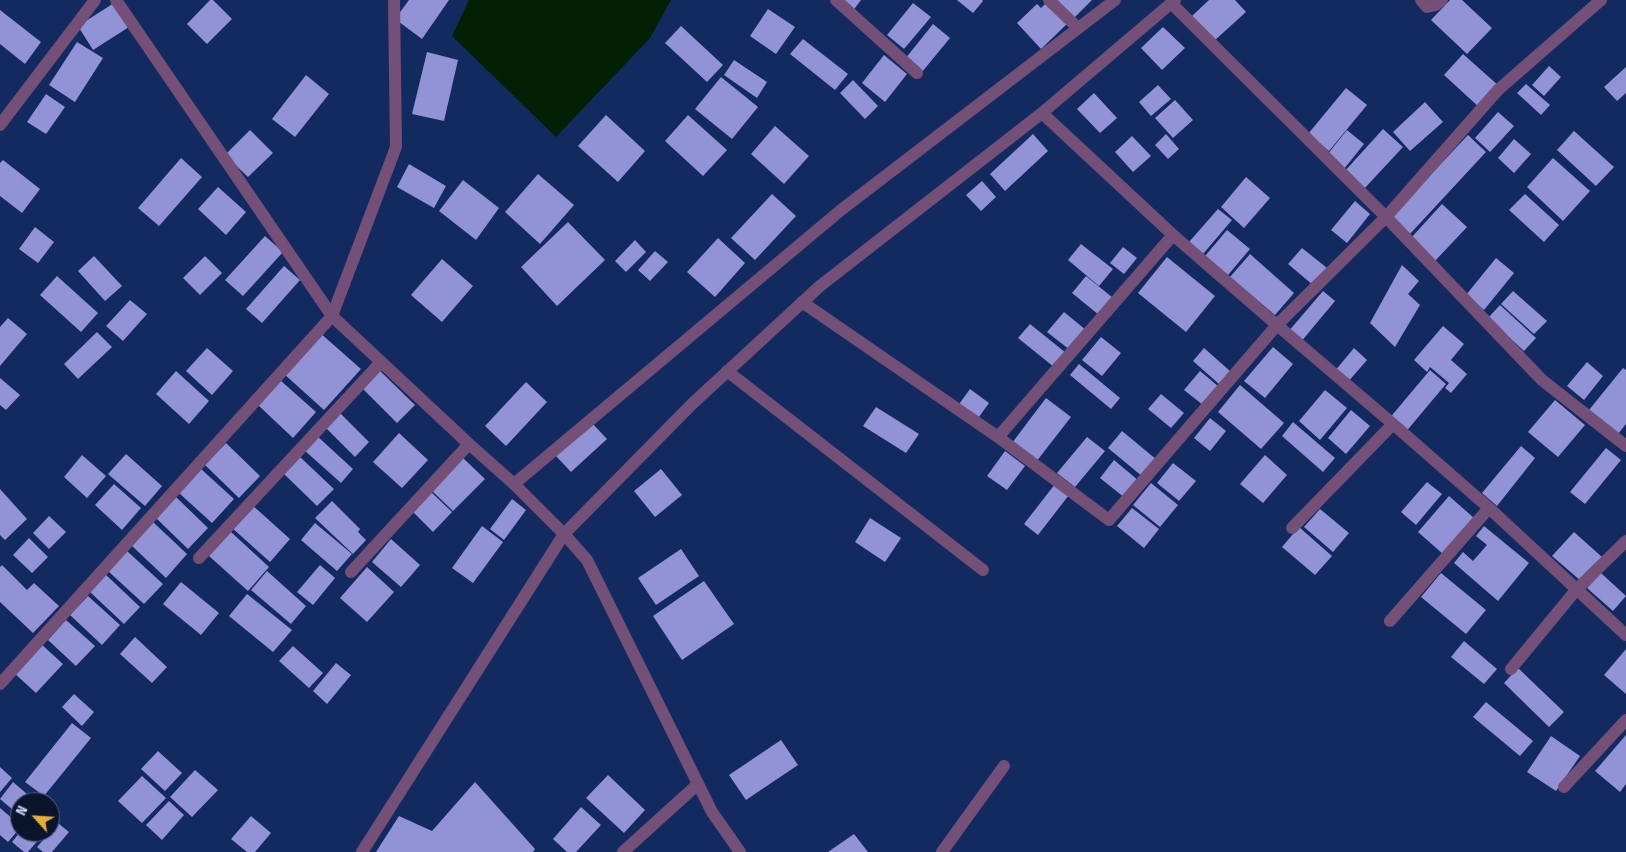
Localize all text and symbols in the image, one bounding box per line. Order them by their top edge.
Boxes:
north arrow [10,792,60,842]
text: N [12,803,31,818]

